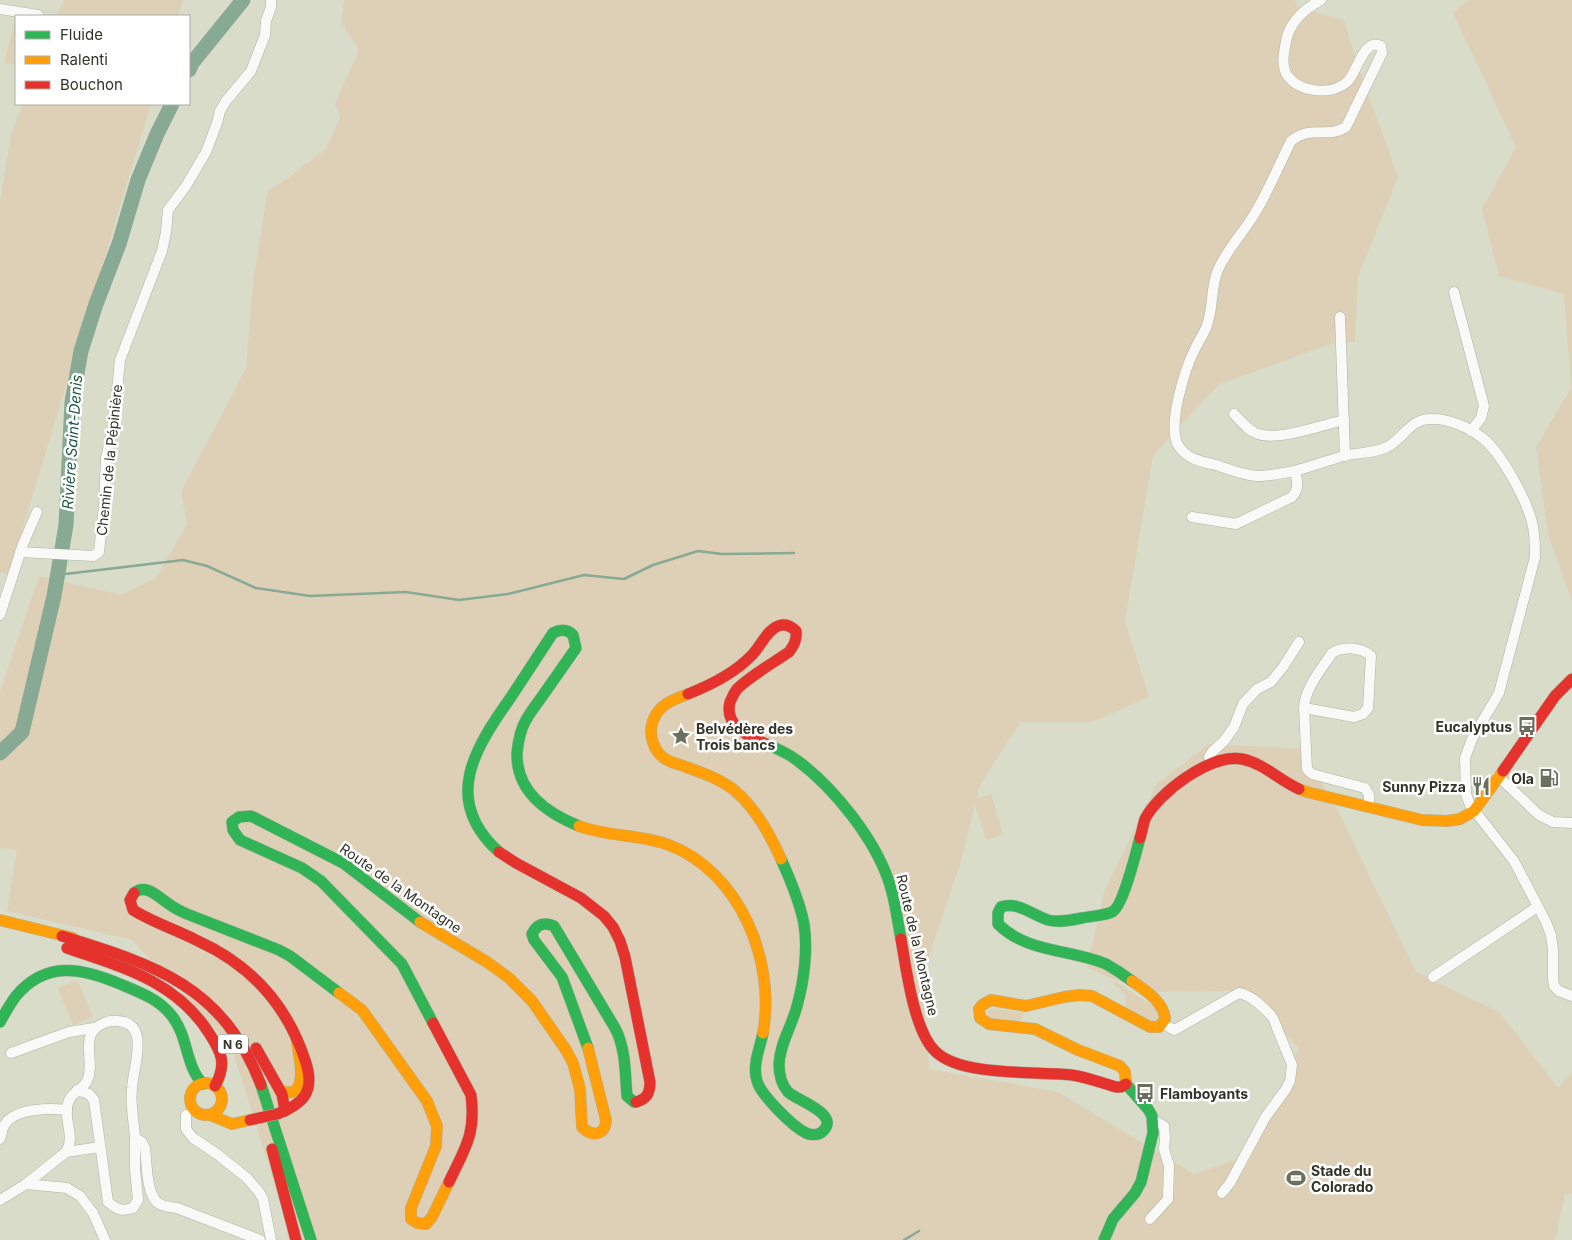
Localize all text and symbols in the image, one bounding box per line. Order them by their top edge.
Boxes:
legend [15,15,190,105]
text: Fluide [60,25,103,44]
text: Ralenti [60,50,108,69]
text: Bouchon [60,75,123,94]
water label: Rivière Saint-Denis [58,374,86,510]
street label: Chemin de la Pépinière [93,383,125,537]
bus stop icon: Eucalyptus [1516,715,1538,737]
place label: Eucalyptus [1435,718,1512,735]
place label: Belvédère des Trois bancs [696,720,793,753]
place icon: Belvédère des Trois bancs [670,725,692,747]
fuel station icon: Ola [1538,767,1560,789]
place label: Ola [1511,770,1534,787]
restaurant icon: Sunny Pizza [1470,775,1492,797]
place label: Sunny Pizza [1382,778,1466,795]
street label: Route de la Montagne [337,840,465,936]
street label: Route de la Montagne [893,873,943,1017]
road number: N 6 [218,1034,248,1054]
bus stop icon: Flamboyants [1134,1082,1156,1104]
place label: Flamboyants [1160,1085,1248,1102]
place label: Stade du Colorado [1311,1162,1374,1195]
sports icon: Stade du Colorado [1285,1167,1307,1189]

